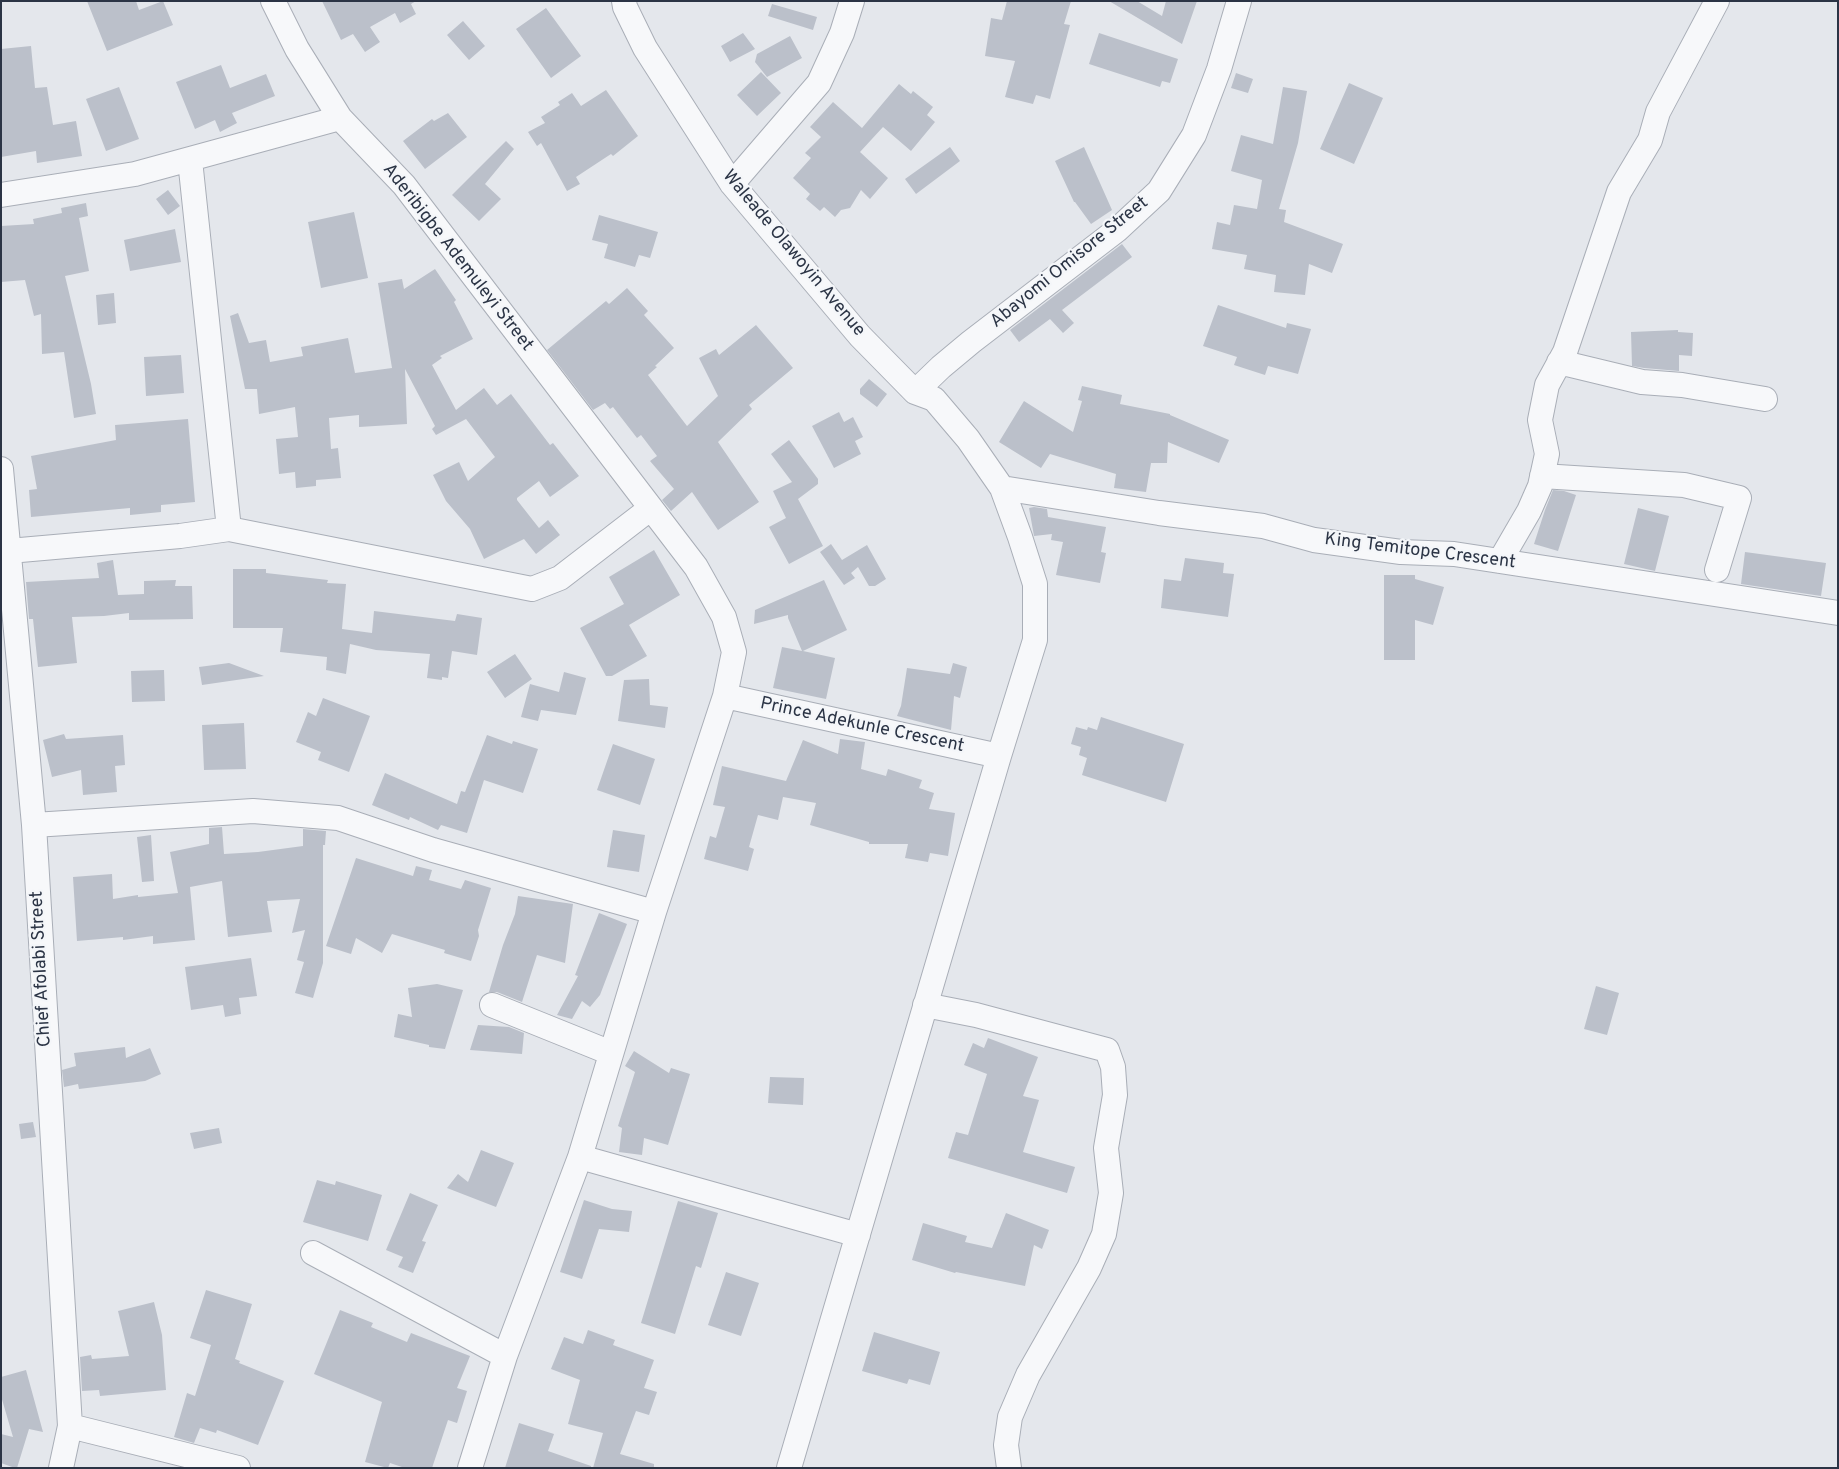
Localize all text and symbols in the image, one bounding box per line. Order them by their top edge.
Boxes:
street label: Aderibigbe Ademuleyi Street [377,160,537,356]
street label: Waleade Olawoyin Avenue [717,166,869,342]
street label: Abayomi Omisore Street [987,193,1153,333]
street label: King Temitope Crescent [1323,530,1517,574]
street label: Prince Adekunle Crescent [758,694,966,758]
street label: Chief Afolabi Street [27,890,57,1048]

